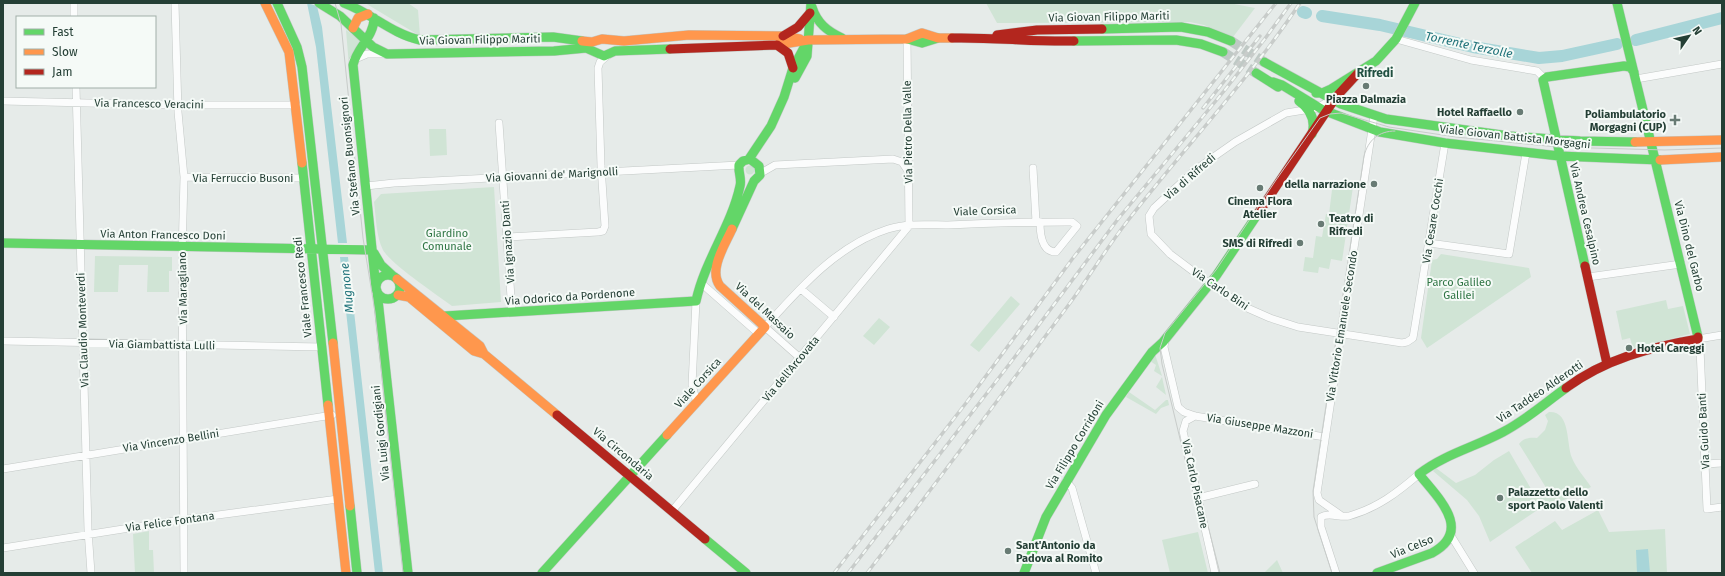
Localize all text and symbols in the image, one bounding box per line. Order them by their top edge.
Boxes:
street label: Via Giovan Filippo Mariti [1048,9,1170,25]
legend [16,16,156,88]
north arrow [1669,16,1709,56]
text: N [1689,24,1704,37]
text: Fast [52,25,74,39]
water label: Torrente Terzolle [1424,29,1514,61]
street label: Via Giovan Filippo Mariti [419,32,541,48]
text: Slow [52,45,78,59]
text: Jam [52,65,72,79]
district label: Rifredi [1357,66,1393,80]
street label: Via Pietro Della Valle [901,80,915,184]
marker: Piazza Dalmazia [1361,81,1371,91]
place label: Piazza Dalmazia [1326,93,1406,106]
street label: Via Stefano Buonsignori [337,96,363,216]
street label: Via Francesco Veracini [94,97,204,111]
place label: Hotel Raffaello [1437,106,1513,119]
marker: Hotel Raffaello [1515,107,1525,117]
place label: Poliambulatorio Morgagni (CUP) [1585,108,1667,134]
marker: Poliambulatorio Morgagni (CUP) [1669,114,1681,126]
street label: Viale Giovan Battista Morgagni [1439,123,1591,151]
street label: Via di Rifredi [1162,151,1218,203]
street label: Via Andrea Cesalpino [1567,162,1603,266]
street label: Via Giovanni de' Marignolli [486,165,618,185]
street label: Via Ferruccio Busoni [193,172,293,185]
street label: Via Cesare Cocchi [1420,177,1446,265]
place label: della narrazione [1284,178,1366,191]
marker: della narrazione [1369,179,1379,189]
marker: Cinema Flora Atelier [1255,183,1265,193]
place label: Cinema Flora Atelier [1228,195,1292,221]
street label: Via Dino del Garbo [1671,199,1707,293]
street label: Via Ignazio Danti [499,200,517,284]
street label: Viale Corsica [953,203,1017,219]
place label: Teatro di Rifredi [1329,212,1373,238]
marker: Teatro di Rifredi [1316,219,1326,229]
street label: Via Anton Francesco Doni [100,227,226,243]
park label: Giardino Comunale [422,227,472,253]
street label: Viale Francesco Redi [291,236,315,338]
place label: SMS di Rifredi [1222,237,1292,250]
marker: SMS di Rifredi [1295,238,1305,248]
street label: Via Vittorio Emanuele Secondo [1324,249,1360,403]
street label: Via Maragliano [176,251,190,325]
water label: Mugnone [337,262,357,314]
street label: Via Carlo Bini [1189,265,1251,313]
street label: Via Claudio Monteverdi [74,272,92,388]
park label: Parco Galileo Galilei [1427,276,1491,302]
street label: Via del Massaio [732,280,798,342]
street label: Via Odorico da Pordenone [505,286,635,308]
street label: Via dell'Arcovata [760,333,822,405]
street label: Via Giambattista Lulli [109,338,215,352]
place label: Hotel Careggi [1637,342,1704,355]
marker: Hotel Careggi [1624,343,1634,353]
street label: Viale Corsica [672,355,724,411]
street label: Via Taddeo Alderotti [1494,358,1586,426]
street label: Via Luigi Gordigiani [370,385,392,481]
street label: Via Guido Banti [1696,392,1712,470]
street label: Via Filippo Corridoni [1043,398,1107,492]
street label: Via Giuseppe Mazzoni [1206,411,1314,441]
street label: Via Circondaria [590,425,656,483]
street label: Via Vincenzo Bellini [122,427,220,455]
street label: Via Carlo Pisacane [1179,438,1211,530]
place label: Palazzetto dello sport Paolo Valenti [1508,486,1603,512]
marker: Palazzetto dello sport Paolo Valenti [1495,493,1505,503]
street label: Via Felice Fontana [125,509,215,535]
street label: Via Celso [1389,533,1435,561]
place label: Sant'Antonio da Padova al Romito [1016,539,1103,565]
marker: Sant'Antonio da Padova al Romito [1003,546,1013,556]

